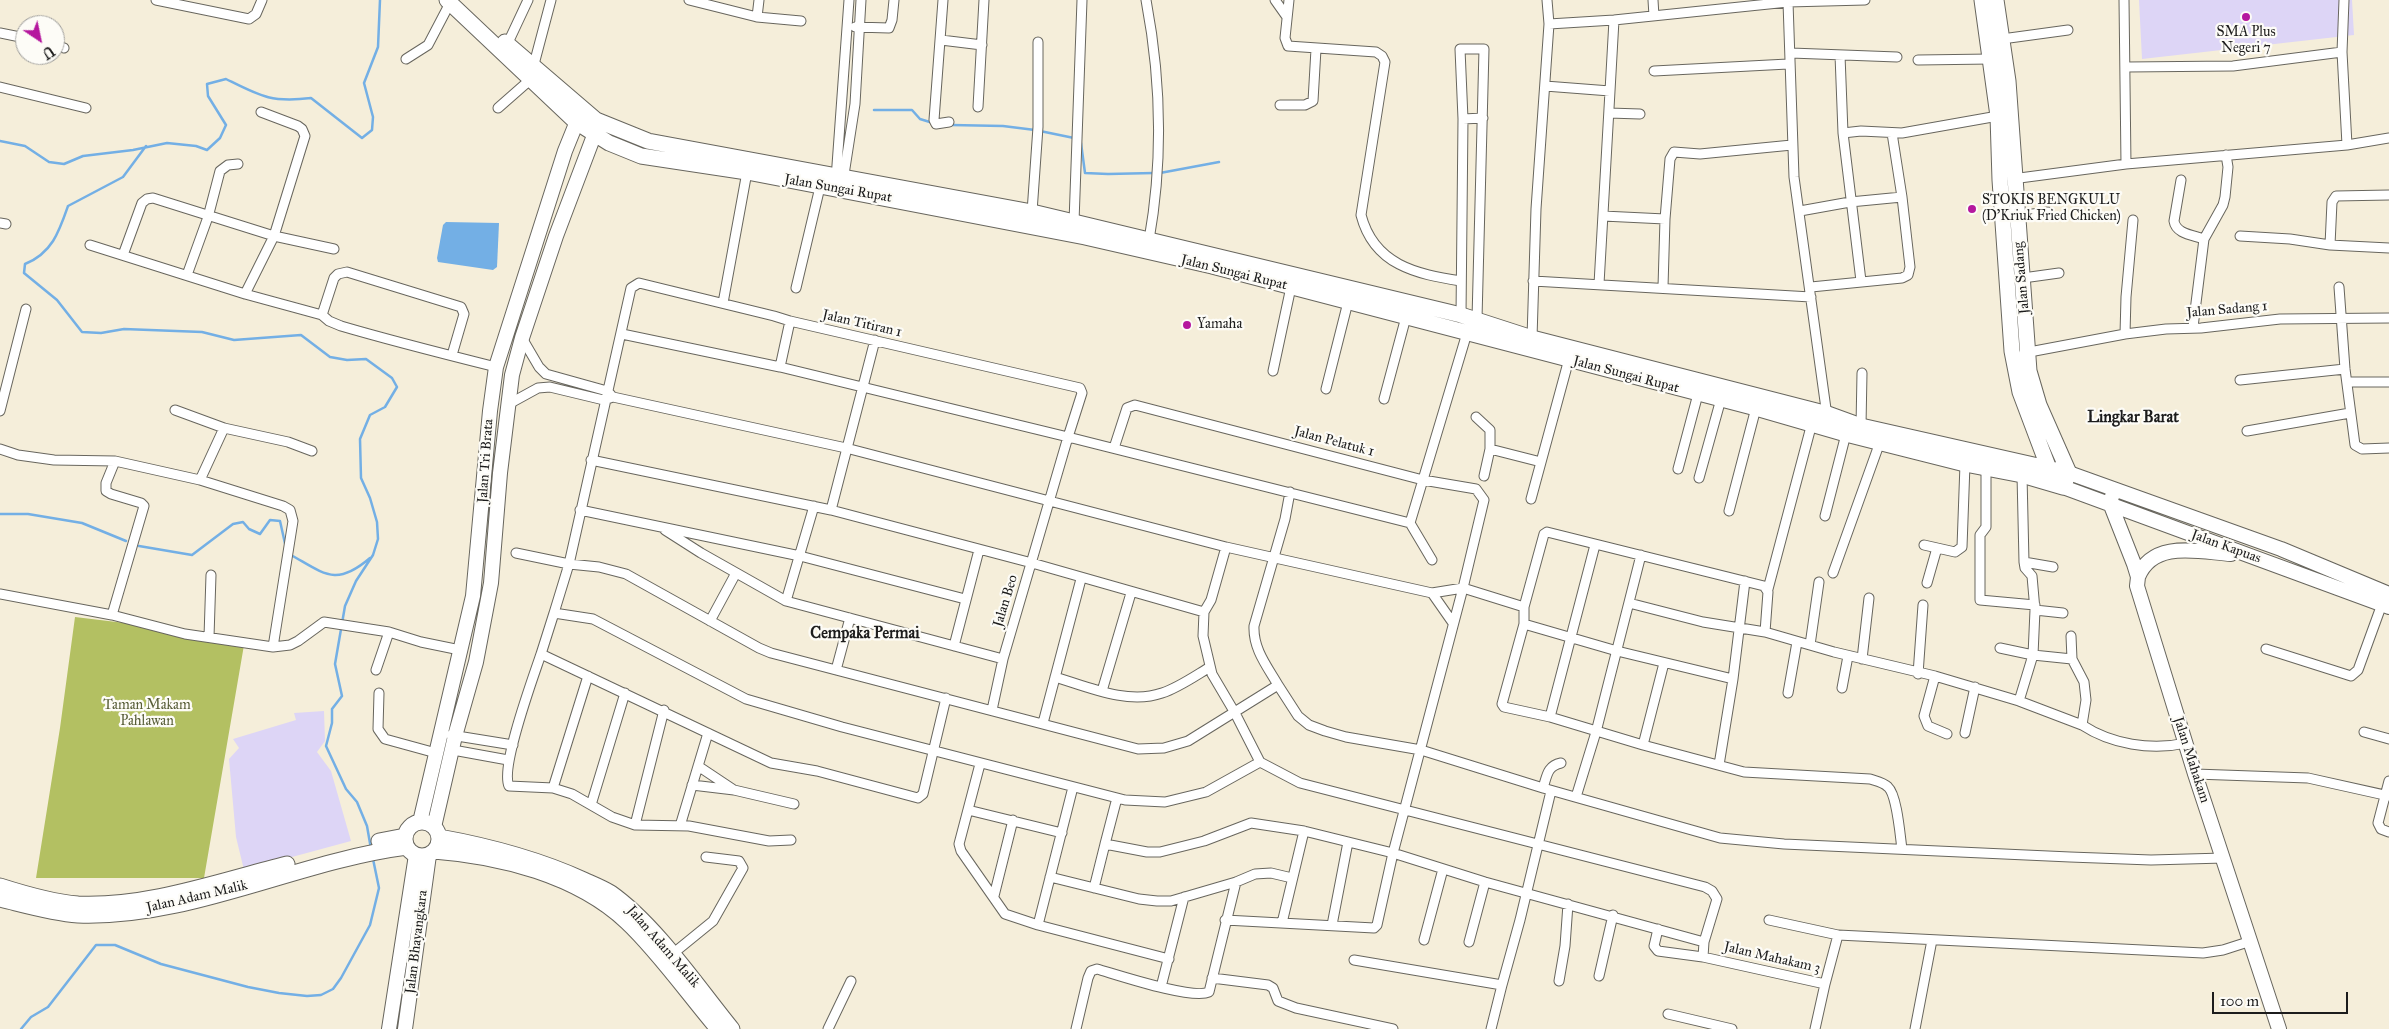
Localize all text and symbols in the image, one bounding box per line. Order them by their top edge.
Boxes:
marker: SMA Plus Negeri 7 [2240,11,2252,23]
north arrow [15,15,65,65]
place label: SMA Plus Negeri 7 [2216,25,2276,58]
text: U [39,42,57,62]
street label: Jalan Sungai Rupat [783,171,893,207]
place label: STOKIS BENGKULU (D'Kriuk Fried Chicken) [1982,193,2121,226]
marker: STOKIS BENGKULU (D'Kriuk Fried Chicken) [1966,203,1978,215]
street label: Jalan Sadang [2010,241,2034,315]
street label: Jalan Sungai Rupat [1179,252,1289,294]
street label: Jalan Sadang 1 [2186,298,2268,322]
street label: Jalan Titiran 1 [821,307,903,341]
place label: Yamaha [1197,317,1242,333]
marker: Yamaha [1181,319,1193,331]
street label: Jalan Sungai Rupat [1571,353,1681,397]
district label: Lingkar Barat [2087,408,2179,428]
street label: Jalan Tri Brata [475,418,497,504]
street label: Jalan Pelatuk 1 [1292,423,1376,461]
street label: Jalan Kapuas [2189,527,2263,567]
street label: Jalan Beo [990,573,1022,629]
district label: Cempaka Permai [810,624,920,644]
park label: Taman Makam Pahlawan [103,698,191,730]
street label: Jalan Mahakam [2169,715,2213,805]
street label: Jalan Adam Malik [145,877,249,917]
street label: Jalan Bhayangkara [402,889,432,995]
street label: Jalan Adam Malik [623,903,703,991]
street label: Jalan Mahakam 3 [1722,939,1822,977]
scale bar [2214,982,2350,1014]
text: 100 m [2220,992,2259,1010]

